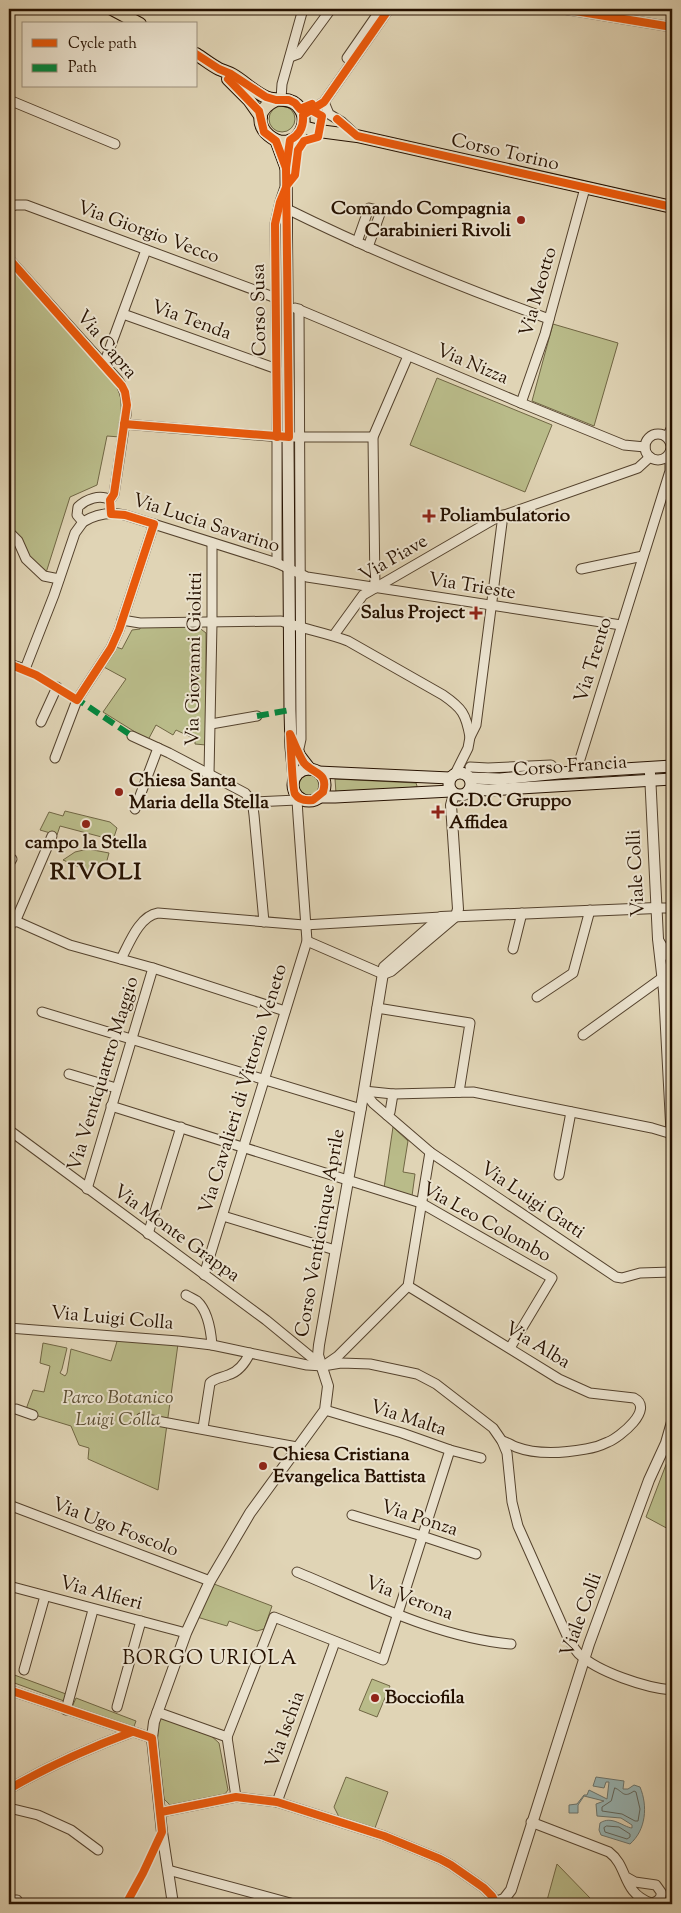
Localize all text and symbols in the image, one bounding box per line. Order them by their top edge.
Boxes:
legend [22,22,198,88]
text: Cycle path [68,34,137,55]
text: Path [68,58,97,79]
street label: Corso Torino [448,127,562,179]
street label: Via Giorgio Vecco [73,195,223,271]
place label: Comando Compagnia Carabinieri Rivoli [331,196,512,245]
marker: Comando Compagnia Carabinieri Rivoli [515,214,527,226]
street label: Via Meotto [513,244,565,340]
street label: Corso Susa [246,263,274,357]
street label: Via Tenda [147,294,235,348]
street label: Via Capra [69,305,143,385]
street label: Via Nizza [432,338,512,392]
street label: Via Lucia Savarino [129,487,283,561]
place label: Poliambulatorio [440,503,571,530]
marker: Poliambulatorio [422,509,436,523]
street label: Via Piave [355,528,433,589]
street label: Via Trieste [426,567,518,607]
street label: Via Giovanni Giolitti [180,572,210,746]
place label: Salus Project [360,600,465,627]
marker: Salus Project [469,606,483,620]
street label: Via Trento [568,614,620,706]
street label: Corso Francia [512,750,628,784]
place label: Chiesa Santa Maria della Stella [129,768,269,817]
marker: Chiesa Santa Maria della Stella [113,786,125,798]
place label: C.D.C Gruppo Affidea [449,788,572,837]
marker: C.D.C Gruppo Affidea [431,805,445,819]
marker: campo la Stella [80,818,92,830]
street label: Viale Colli [621,829,653,917]
place label: campo la Stella [25,830,147,857]
district label: RIVOLI [50,856,142,890]
street label: Via Cavalieri di Vittorio Veneto [193,961,295,1217]
street label: Via Ventiquattro Maggio [62,973,146,1175]
street label: Corso Venticinque Aprile [289,1127,353,1339]
street label: Via Luigi Gatti [474,1156,590,1246]
street label: Via Leo Colombo [416,1176,556,1270]
street label: Via Monte Grappa [107,1179,245,1290]
street label: Via Luigi Colla [49,1300,175,1338]
street label: Via Alba [499,1316,575,1376]
park label: Parco Botanico Luigi Colla [62,1385,174,1434]
street label: Via Malta [366,1394,450,1444]
place label: Chiesa Cristiana Evangelica Battista [273,1442,426,1491]
marker: Chiesa Cristiana Evangelica Battista [257,1460,269,1472]
street label: Via Ugo Foscolo [48,1491,182,1565]
street label: Via Ponza [377,1494,461,1544]
street label: Viale Colli [554,1569,610,1661]
street label: Via Alfieri [57,1570,145,1618]
street label: Via Verona [361,1570,457,1628]
district label: BORGO URIOLA [122,1645,298,1674]
place label: Bocciofila [385,1685,465,1712]
street label: Via Ischia [260,1688,312,1772]
marker: Bocciofila [369,1692,381,1704]

